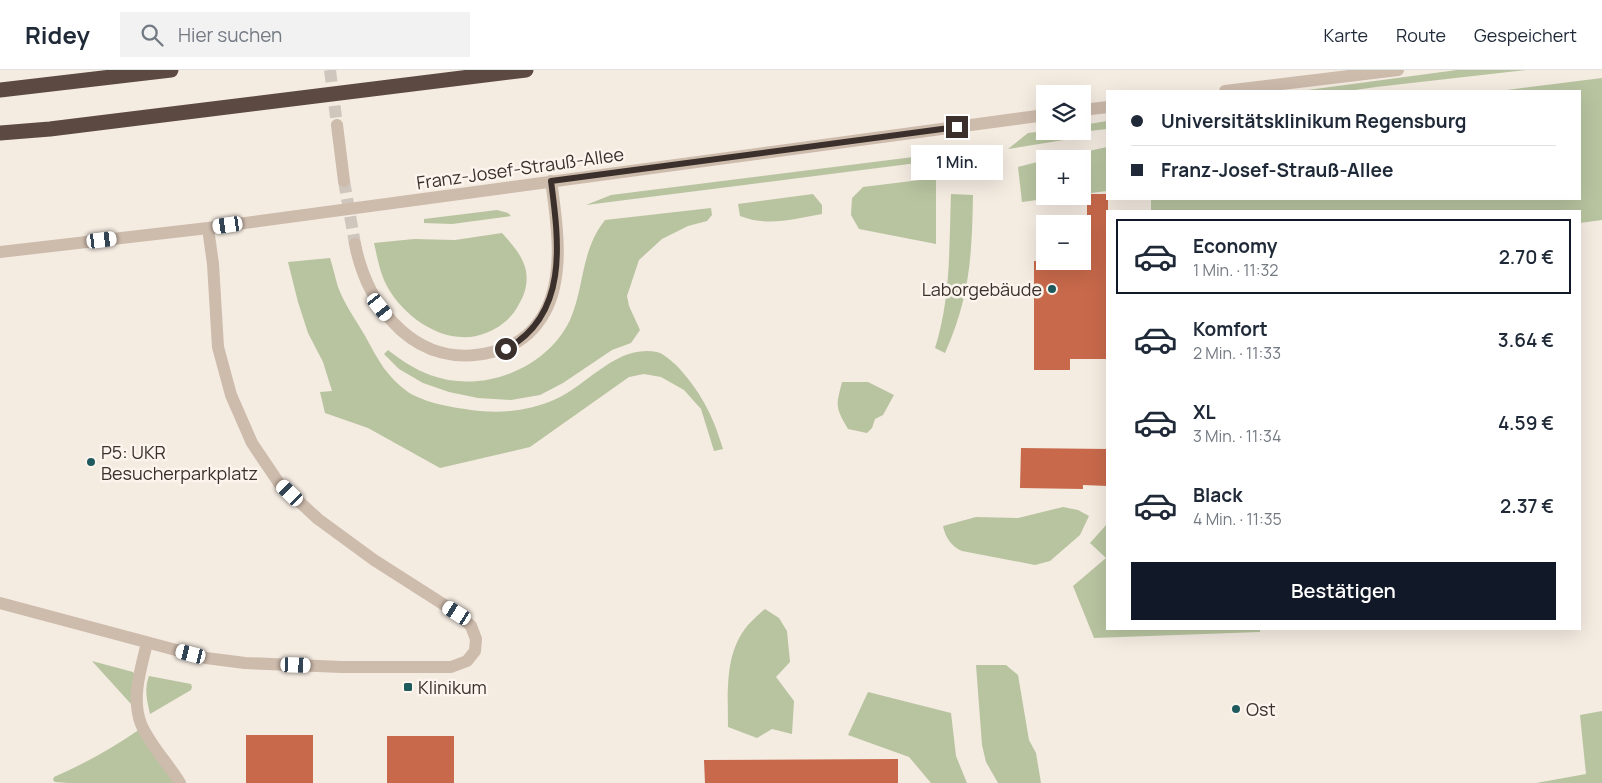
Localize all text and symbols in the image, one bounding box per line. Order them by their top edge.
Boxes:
search box [120,12,470,57]
text: Ridey [25,18,90,51]
icon: search [138,21,166,49]
text: Hier suchen [178,22,282,48]
text: Karte [1323,23,1368,47]
text: Route [1396,23,1446,47]
text: Gespeichert [1474,23,1577,47]
map controls [1036,85,1091,270]
button: layers [1036,85,1091,140]
text: Universitätsklinikum Regensburg [1161,108,1467,134]
route end [946,116,968,138]
street label: Franz-Josef-Strauß-Allee [415,142,625,194]
callout: 1 Min. [911,144,1003,180]
button: + [1036,150,1091,205]
text: 1 Min. [936,151,978,173]
text: Franz-Josef-Strauß-Allee [1161,157,1393,183]
car [212,215,243,235]
button: − [1036,215,1091,270]
car [86,231,117,249]
text: Economy [1193,233,1277,259]
icon: car [1133,234,1178,279]
text: 2.70 € [1499,244,1554,270]
text: 1 Min. · 11:32 [1193,259,1278,281]
place label: Laborgebäude [922,277,1042,301]
marker: Laborgebäude [1046,283,1058,295]
car [364,291,395,323]
text: Komfort [1193,316,1268,342]
icon: car [1133,317,1178,362]
text: 3.64 € [1498,327,1554,353]
route start [495,338,517,360]
text: 2 Min. · 11:33 [1193,342,1281,364]
text: XL [1193,399,1216,425]
icon: car [1133,400,1178,445]
text: 4.59 € [1498,410,1554,436]
text: 3 Min. · 11:34 [1193,425,1281,447]
place label: P5: UKR Besucherparkplatz [101,440,258,485]
marker: P5: UKR Besucherparkplatz [85,456,97,468]
car [273,477,306,509]
text: Black [1193,482,1242,508]
icon: car [1133,483,1178,528]
text: 2.37 € [1500,493,1554,519]
text: 4 Min. · 11:35 [1193,508,1282,530]
button: Bestätigen [1131,562,1556,620]
car [440,599,473,627]
car [174,643,207,665]
car [280,657,311,673]
place label: Klinikum [418,675,487,699]
marker: Klinikum [402,681,414,693]
place label: Ost [1246,697,1276,721]
marker: Ost [1230,703,1242,715]

